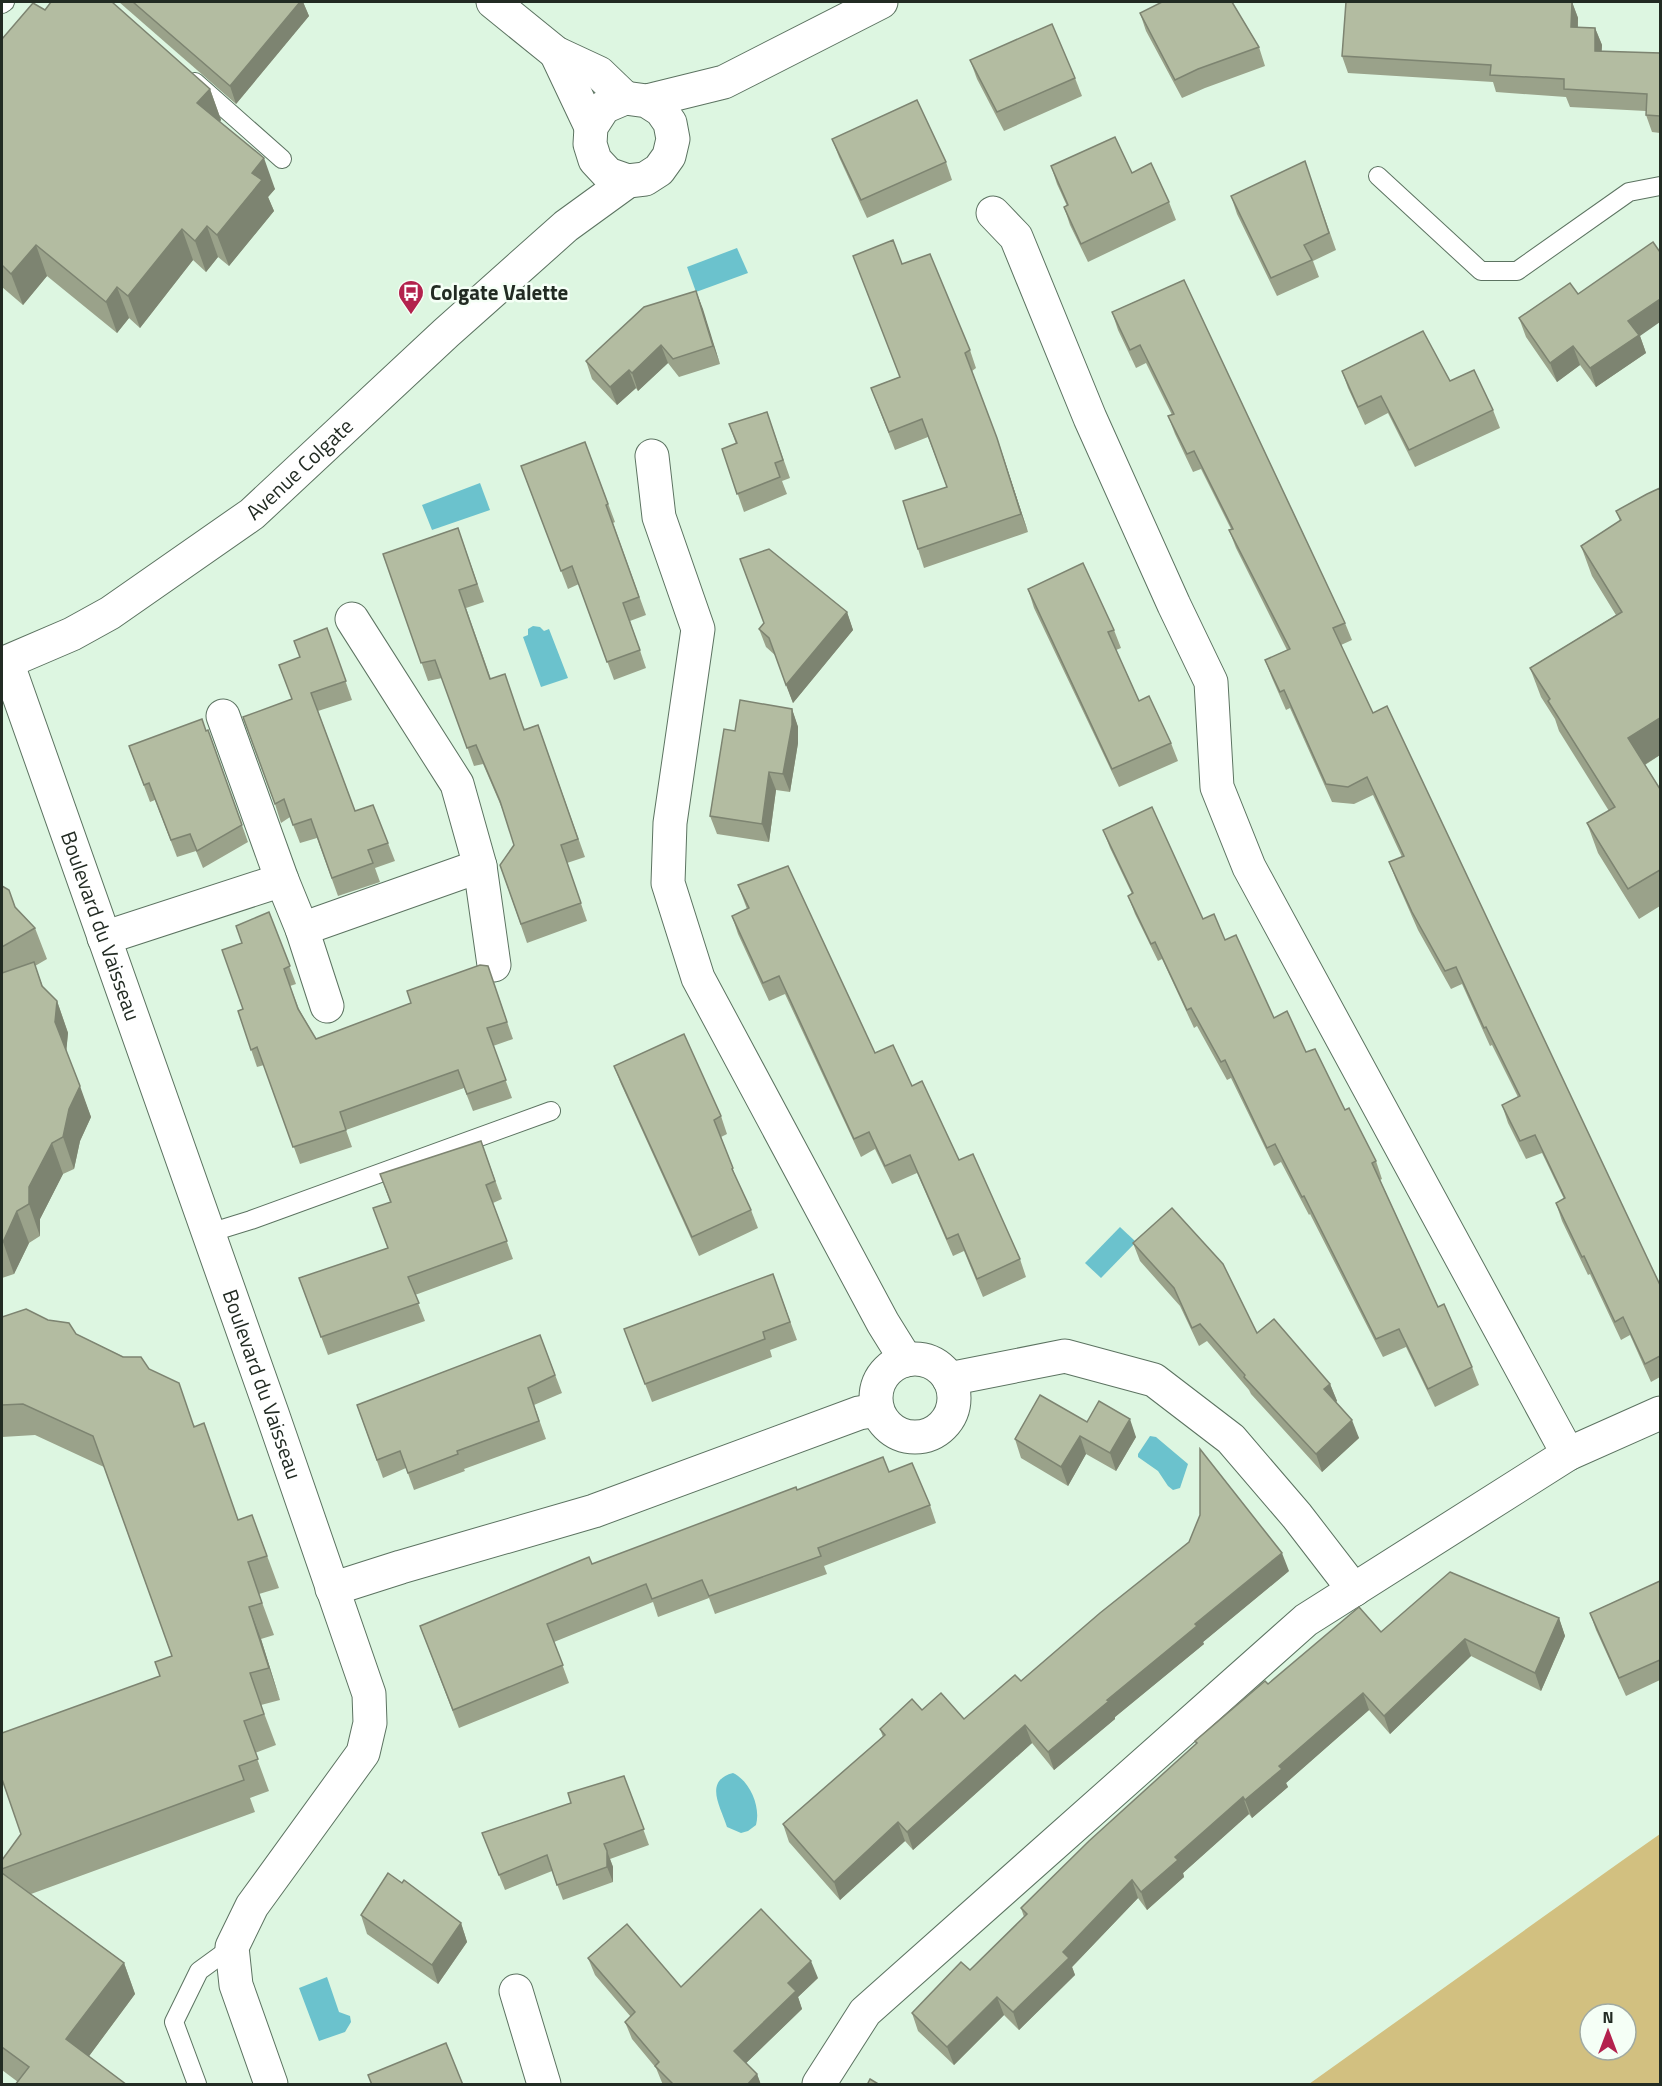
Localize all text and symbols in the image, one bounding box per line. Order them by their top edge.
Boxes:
place label: Colgate Valette [430,276,568,308]
bus stop icon: Colgate Valette [396,278,426,316]
street label: Avenue Colgate [238,410,360,527]
street label: Boulevard du Vaisseau [53,826,149,1025]
street label: Boulevard du Vaisseau [215,1285,311,1483]
north arrow [1578,2002,1638,2062]
text: N [1602,2005,1614,2029]

